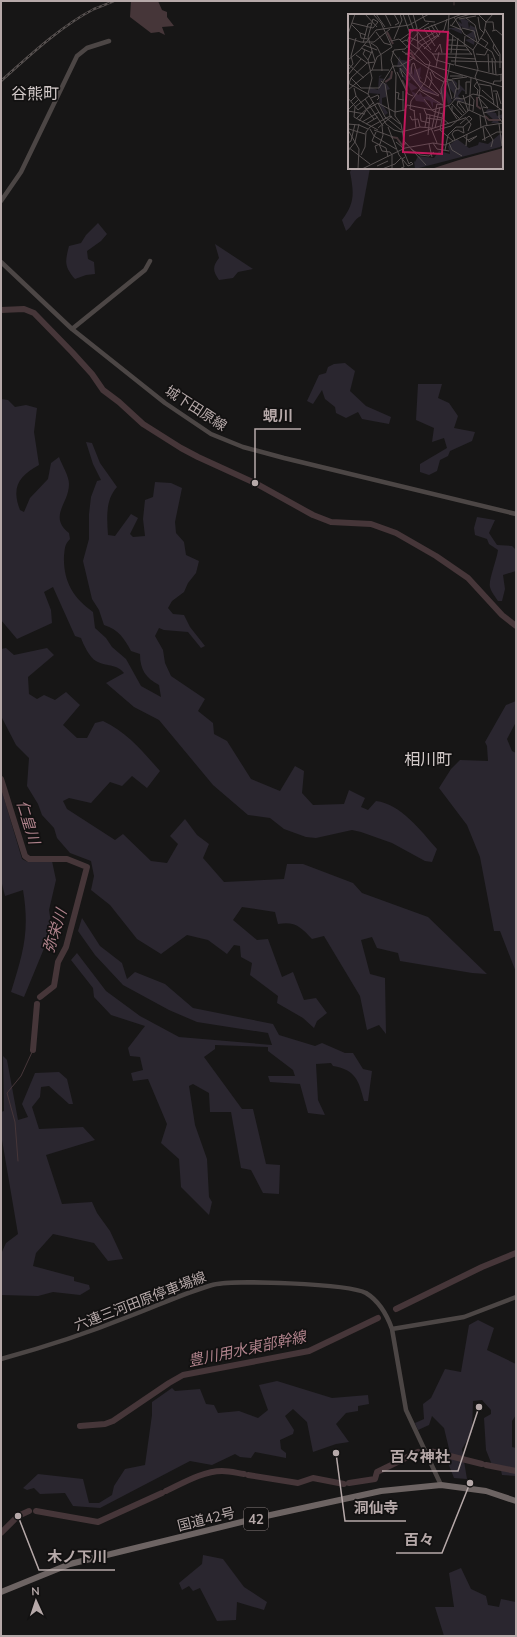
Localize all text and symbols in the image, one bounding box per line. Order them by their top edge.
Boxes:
inset map [348,14,503,169]
district label: 谷熊町 [11,83,59,103]
street label: 城下田原線 [162,381,230,435]
callout: 蜆川 [255,402,301,429]
text: 蜆川 [263,406,293,425]
district label: 相川町 [404,749,452,769]
water label: 仁皇川 [13,798,45,848]
water label: 弥栄川 [39,905,71,955]
street label: 六連三河田原停車場線 [71,1268,209,1334]
water label: 豊川用水東部幹線 [186,1326,310,1370]
callout: 百々神社 [382,1444,458,1471]
text: 百々神社 [390,1447,450,1466]
callout: 洞仙寺 [345,1494,406,1521]
text: 洞仙寺 [353,1498,399,1517]
street label: 国道42号 [175,1503,237,1535]
road number: 42 [244,1508,268,1530]
callout: 百々 [396,1526,442,1553]
text: 百々 [404,1530,434,1549]
callout: 木ノ下川 [39,1543,115,1570]
text: 木ノ下川 [47,1547,107,1566]
north arrow [16,1581,56,1621]
text: N [31,1584,40,1598]

